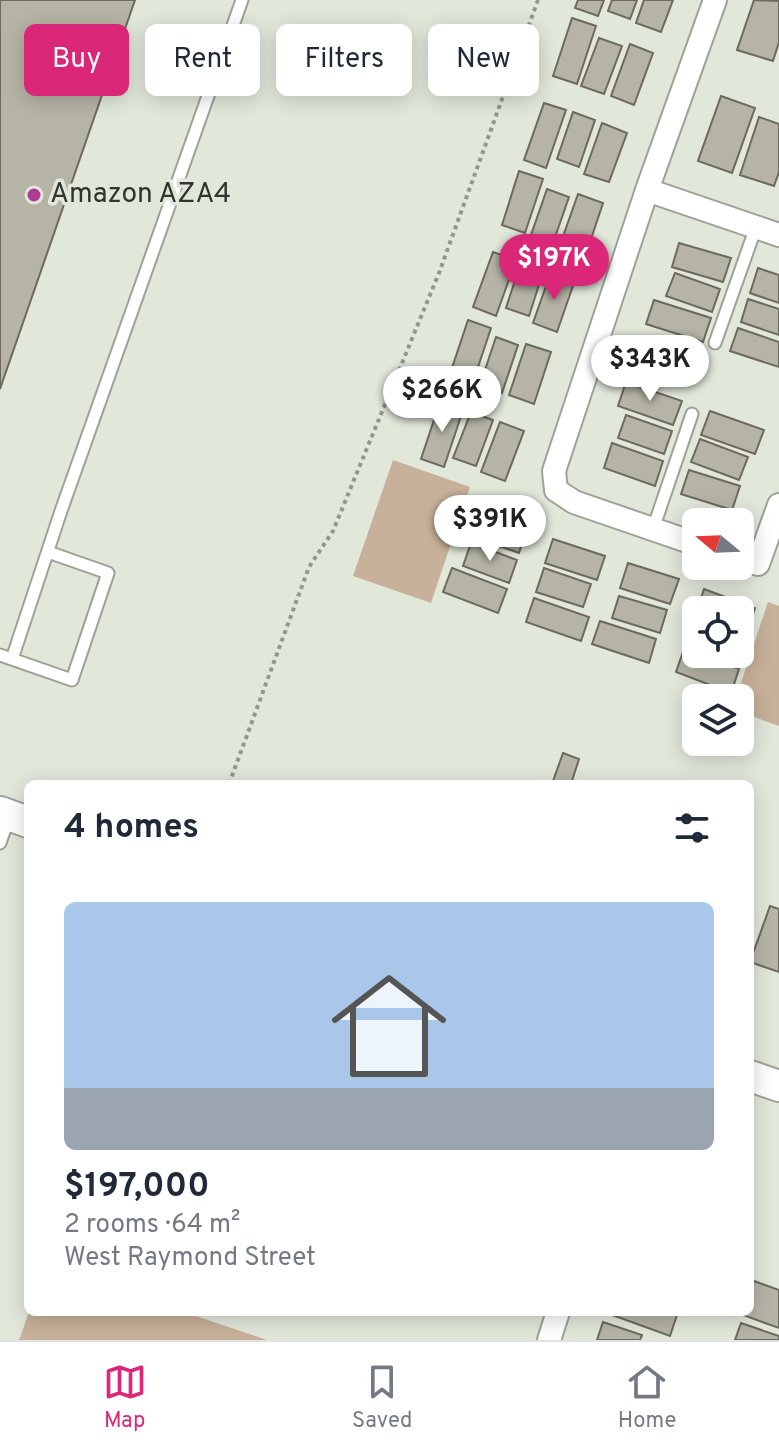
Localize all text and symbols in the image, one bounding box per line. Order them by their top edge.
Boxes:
chip: Buy [24,24,129,96]
chip: Rent [145,24,260,96]
chip: Filters [276,24,412,96]
chip: New [428,24,539,96]
place label: Amazon AZA4 [50,177,231,213]
marker: Amazon AZA4 [25,186,43,204]
pin: $197K [498,234,610,302]
text: $197K [517,243,591,276]
pin: $343K [594,335,706,403]
text: $343K [609,344,691,377]
pin: $266K [386,366,498,434]
text: $266K [401,375,483,408]
pin: $391K [434,495,546,563]
text: $391K [452,504,528,537]
north arrow [682,508,754,580]
map controls [682,508,754,756]
button: locate [682,596,754,668]
button: layers [682,684,754,756]
icon: filters [670,806,714,850]
text: 4 homes [64,807,199,850]
icon: home [317,954,461,1098]
text: $197,000 [64,1166,210,1209]
text: 2 rooms · 64 m² [64,1209,240,1242]
text: West Raymond Street [64,1242,316,1275]
tab: Map [103,1360,147,1435]
tab: Saved [352,1360,413,1435]
tab: Home [618,1360,676,1435]

